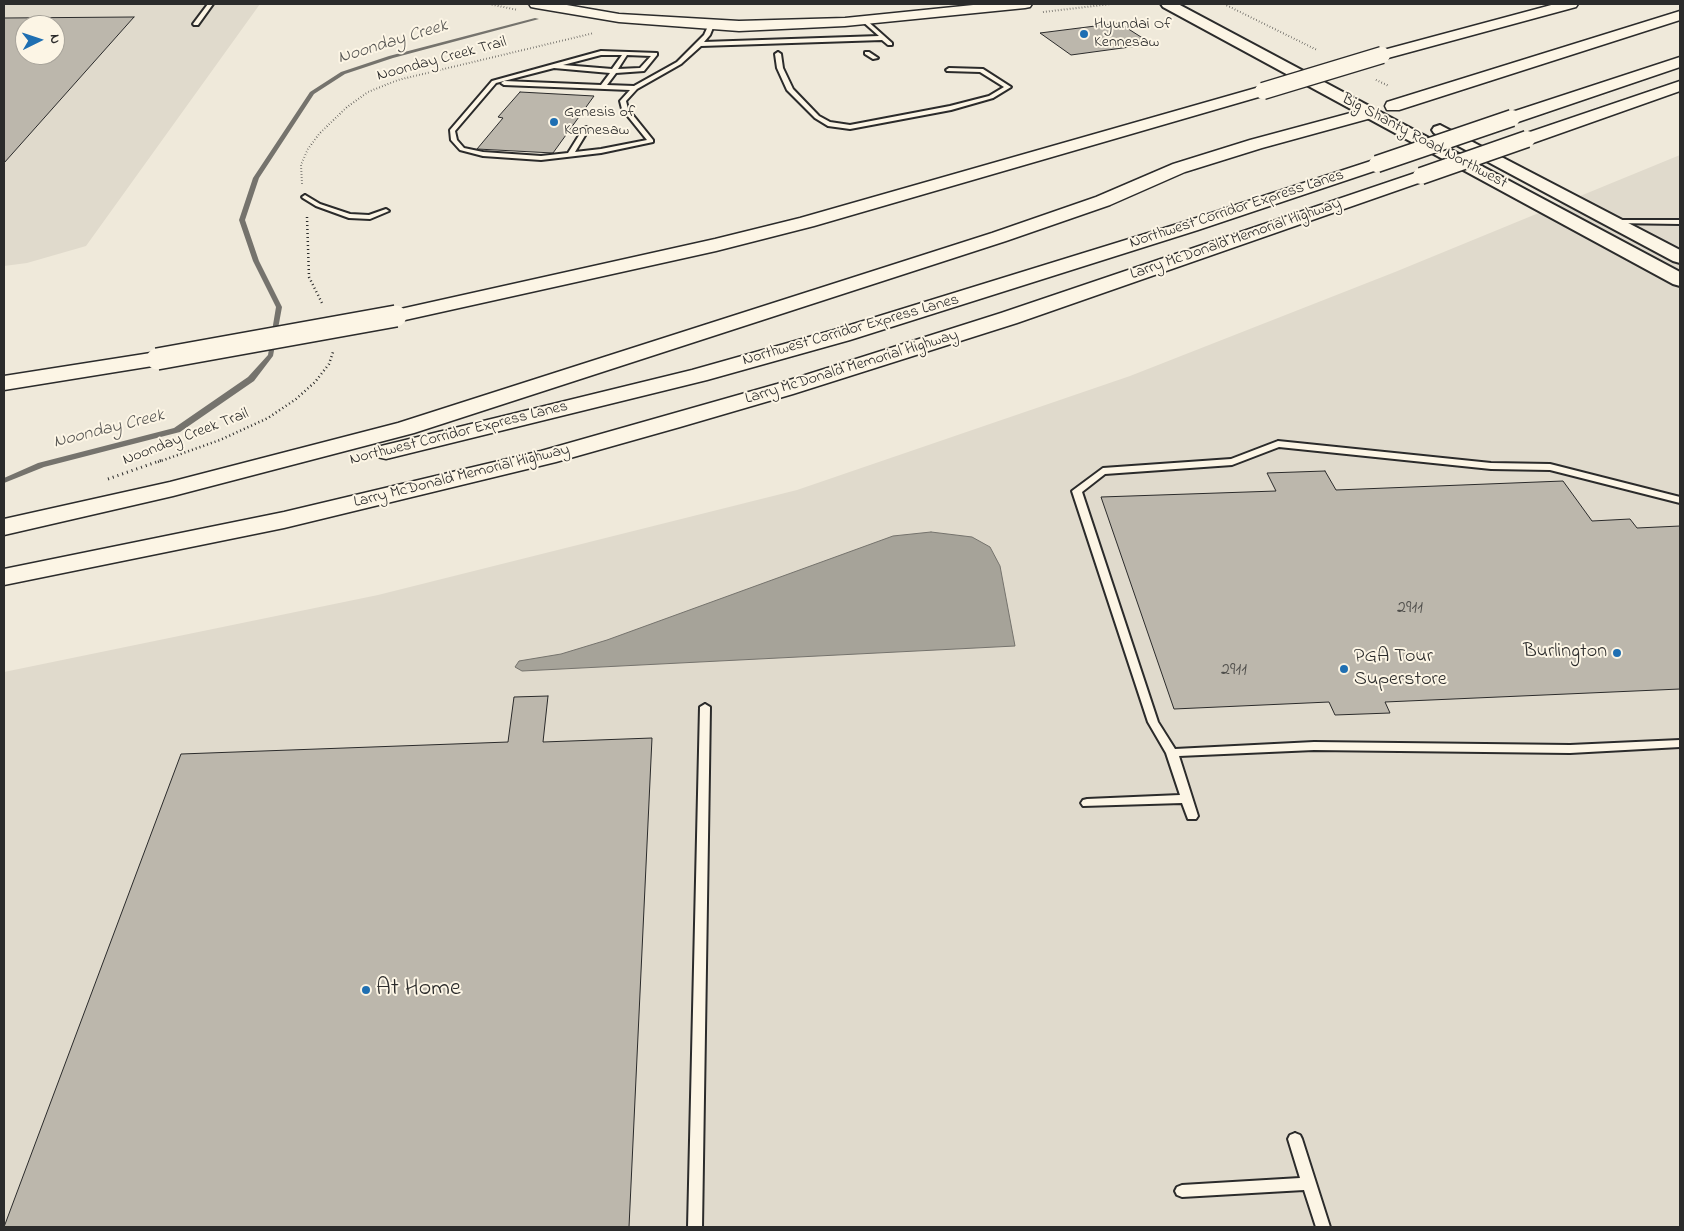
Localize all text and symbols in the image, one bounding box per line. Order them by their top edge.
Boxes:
north arrow [15,15,65,65]
place label: Hyundai Of Kennesaw [1094,15,1172,53]
water label: Noonday Creek [336,16,450,70]
marker: Hyundai Of Kennesaw [1078,28,1090,40]
street label: Noonday Creek Trail [375,33,509,87]
text: N [44,34,65,44]
street label: Big Shanty Road Northwest [1338,90,1510,194]
place label: Genesis of Kennesaw [564,103,635,141]
marker: Genesis of Kennesaw [548,116,560,128]
street label: Northwest Corridor Express Lanes [1127,166,1347,254]
street label: Larry McDonald Memorial Highway [1128,195,1344,285]
street label: Northwest Corridor Express Lanes [741,291,961,371]
street label: Larry McDonald Memorial Highway [743,326,961,410]
street label: Northwest Corridor Express Lanes [348,398,570,470]
street label: Noonday Creek Trail [120,405,252,471]
water label: Noonday Creek [51,406,167,454]
street label: Larry McDonald Memorial Highway [352,441,572,513]
house number: 2911 [1397,598,1423,620]
place label: Burlington [1523,641,1607,665]
place label: PGA Tour Superstore [1354,646,1447,693]
marker: Burlington [1611,647,1623,659]
house number: 2911 [1221,660,1247,682]
marker: PGA Tour Superstore [1338,663,1350,675]
place label: At Home [376,976,461,1004]
marker: At Home [360,984,372,996]

